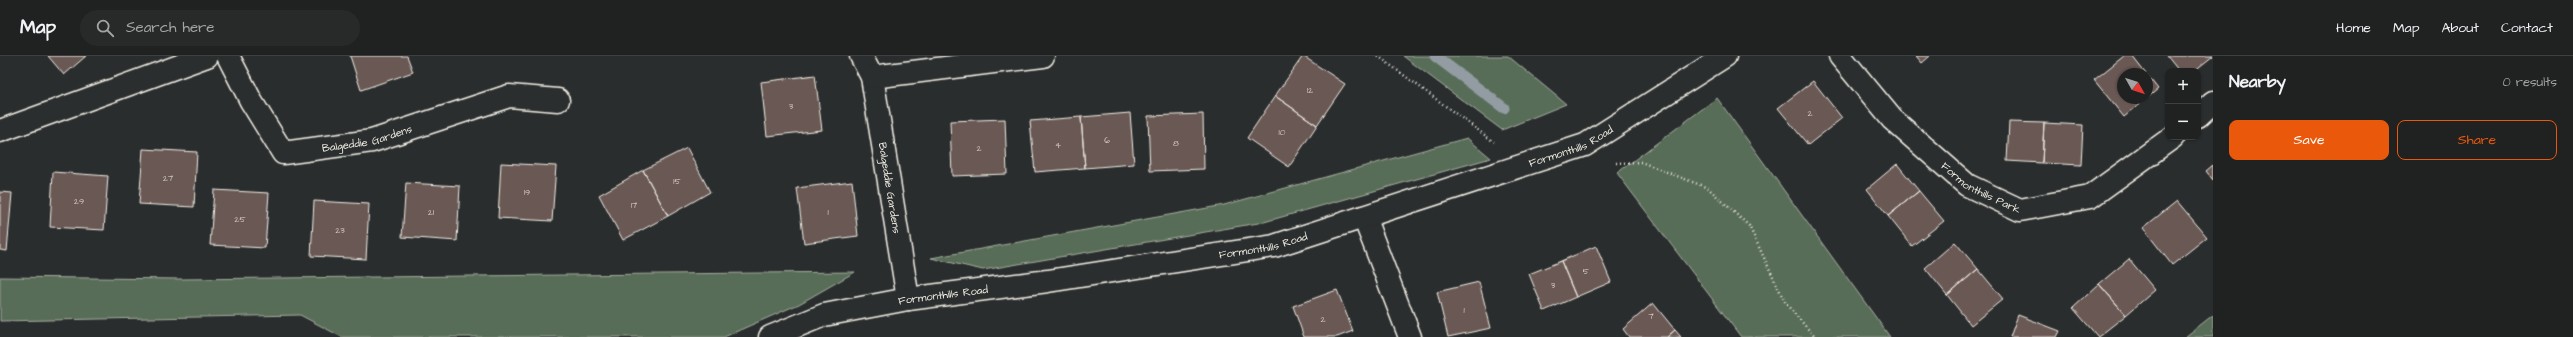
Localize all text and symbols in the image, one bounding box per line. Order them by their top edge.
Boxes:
search box [80,10,360,46]
text: Map [20,14,56,41]
icon: search [94,17,116,39]
text: Search here [126,17,215,38]
text: Home [2336,18,2371,38]
text: Map [2393,18,2419,38]
text: About [2441,18,2479,38]
text: Contact [2501,18,2553,38]
north arrow [2117,68,2153,104]
map controls [2165,68,2201,140]
button: + [2165,68,2201,104]
text: Nearby [2229,70,2286,94]
text: 0 results [2502,73,2557,91]
house number: 12 [1307,84,1314,97]
house number: 3 [789,100,794,113]
button: − [2165,104,2201,140]
house number: 2 [1807,107,1813,120]
button: Save [2229,120,2389,160]
button: Share [2397,120,2557,160]
street label: Balgeddie Gardens [321,121,414,155]
street label: Formonthills Road [1527,122,1616,170]
house number: 10 [1279,126,1286,139]
house number: 6 [1104,134,1110,147]
house number: 8 [1173,137,1179,150]
house number: 4 [1055,139,1061,152]
street label: Balgeddie Gardens [875,141,905,235]
house number: 2 [976,142,982,155]
street label: Formonthills Park [1938,158,2024,217]
house number: 27 [163,172,174,185]
house number: 15 [673,175,681,188]
house number: 19 [524,186,530,199]
house number: 29 [74,195,84,208]
house number: 17 [631,199,638,212]
house number: 21 [428,206,434,219]
house number: 1 [827,206,829,219]
house number: 25 [234,213,246,226]
house number: 23 [335,224,345,237]
street label: Formonthills Road [1218,228,1310,262]
house number: 5 [1583,265,1590,278]
house number: 3 [1551,279,1556,292]
street label: Formonthills Road [897,281,989,308]
house number: 1 [1463,304,1465,317]
house number: 7 [1648,310,1654,323]
house number: 2 [1320,313,1326,326]

